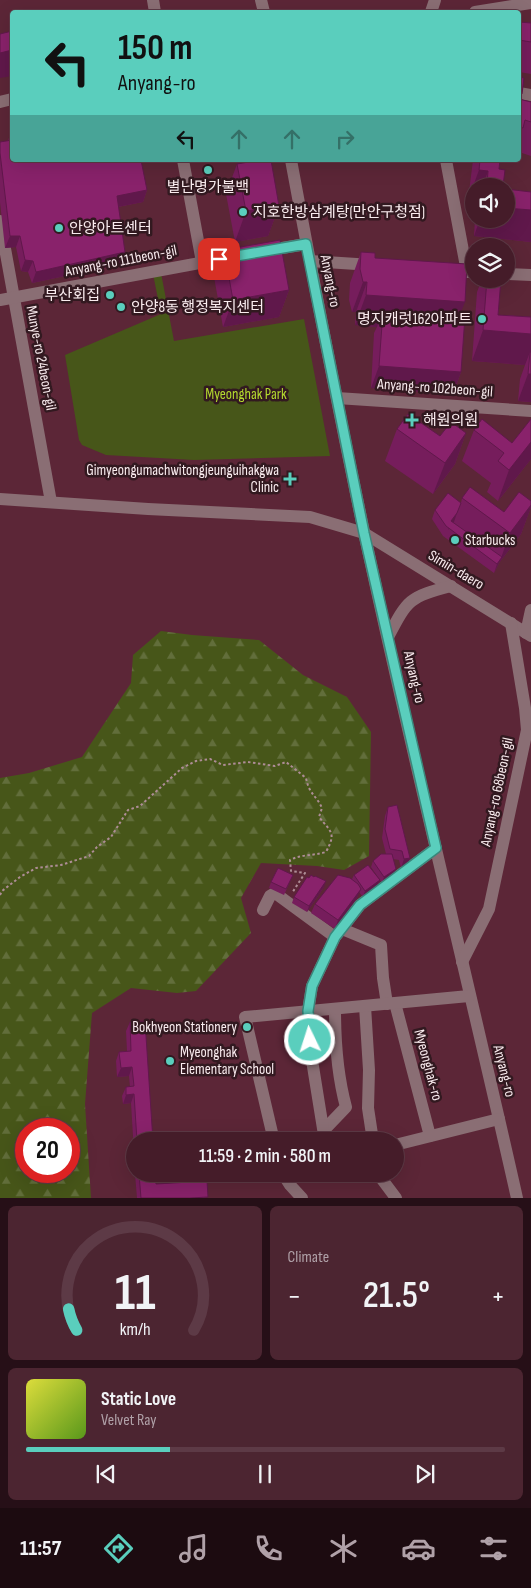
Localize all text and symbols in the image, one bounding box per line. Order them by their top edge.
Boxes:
text: 150 m [118,27,192,70]
icon: left [35,30,100,95]
text: Anyang-ro [118,70,196,97]
icon: left [172,125,200,153]
icon: ahead [225,125,253,153]
icon: ahead [278,125,306,153]
icon: right [331,125,359,153]
marker: 별난명가불백 [202,164,214,176]
place label: 별난명가불백 [167,178,249,197]
map controls [465,178,515,288]
button: sound [465,178,515,228]
place label: 지호한방삼계탕(만안구청점) [253,203,425,222]
marker: 지호한방삼계탕(만안구청점) [237,206,249,218]
place label: 안양아트센터 [69,219,152,238]
marker: 안양아트센터 [53,222,65,234]
pin [198,238,240,280]
button: layers [465,238,515,288]
street label: Anyang-ro 111beon-gil [62,241,179,281]
icon: arrive [205,245,233,273]
street label: Anyang-ro [315,252,344,309]
place label: 부산회집 [45,286,100,305]
marker: 부산회집 [104,289,116,301]
place label: 안양8동 행정복지센터 [131,298,264,317]
marker: 안양8동 행정복지센터 [115,301,127,313]
street label: Munye-ro 24beon-gil [22,304,60,412]
place label: 명지캐럿162아파트 [357,310,472,329]
marker: 명지캐럿162아파트 [476,313,488,325]
street label: Anyang-ro 102beon-gil [376,374,493,402]
park label: Myeonghak Park [205,385,287,404]
place label: 해원의원 [423,411,478,430]
marker: 해원의원 [405,413,419,427]
place label: Gimyeongumachwitongjeunguihakgwa Clinic [86,461,279,497]
marker: Gimyeongumachwitongjeunguihakgwa Clinic [283,472,297,486]
place label: Starbucks [465,531,515,550]
marker: Starbucks [449,534,461,546]
street label: Simin-daero [425,546,487,594]
street label: Anyang-ro [399,648,429,705]
street label: Anyang-ro 68beon-gil [476,736,518,849]
position arrow [283,1013,335,1065]
place label: Bokhyeon Stationery [132,1018,237,1037]
marker: Bokhyeon Stationery [241,1021,253,1033]
street label: Myeonghak-ro [409,1027,447,1103]
street label: Anyang-ro [488,1042,520,1099]
place label: Myeonghak Elementary School [180,1043,274,1079]
marker: Myeonghak Elementary School [164,1055,176,1067]
speed limit sign: 20 [15,1118,80,1183]
text: 11:59 · 2 min · 580 m [199,1145,331,1168]
text: Climate [288,1248,329,1267]
text: 11 [114,1262,155,1325]
text: 21.5° [363,1273,430,1318]
text: − [288,1280,301,1313]
text: + [491,1280,505,1313]
text: km/h [119,1319,150,1340]
text: Static Love [101,1388,176,1411]
text: Velvet Ray [101,1411,156,1430]
icon: previous [92,1460,120,1488]
icon: pause [251,1460,279,1488]
icon: next [411,1460,439,1488]
icon: directions [101,1531,136,1566]
icon: music [176,1531,211,1566]
icon: phone [251,1531,286,1566]
icon: climate [326,1531,361,1566]
icon: car [401,1531,436,1566]
icon: filters [476,1531,511,1566]
text: 11:57 [20,1535,61,1562]

